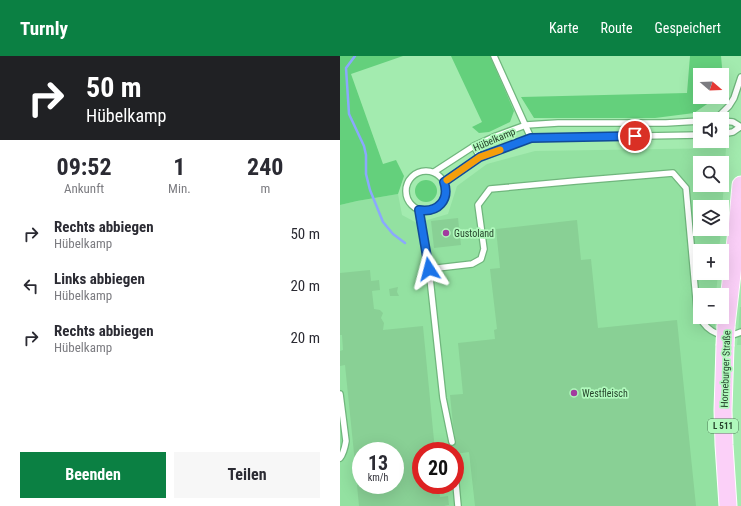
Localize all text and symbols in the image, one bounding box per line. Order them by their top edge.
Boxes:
text: Turnly [20,17,68,40]
text: Karte [549,20,579,36]
text: Route [601,20,633,36]
text: Gespeichert [655,20,721,36]
north arrow [693,68,729,104]
map controls [693,68,729,324]
text: 50 m [86,71,142,104]
icon: right [20,72,72,124]
text: Hübelkamp [86,105,166,126]
button: sound [693,112,729,148]
pin [618,119,652,153]
icon: arrive [624,125,646,147]
street label: Hübelkamp [471,126,517,153]
text: 09:52 [57,153,112,181]
text: 1 [173,153,185,181]
text: 240 [247,153,284,181]
button: search [693,156,729,192]
text: Ankunft [64,181,104,196]
text: Min. [168,181,191,196]
text: m [260,181,270,196]
button: layers [693,200,729,236]
text: Rechts abbiegen [54,218,154,236]
icon: right [20,223,42,245]
text: 50 m [290,225,320,243]
marker: Gustoland [441,228,451,238]
place label: Gustoland [454,228,494,239]
text: Hübelkamp [54,236,112,251]
button: + [693,244,729,280]
position arrow [408,248,450,290]
text: Links abbiegen [54,270,145,288]
icon: left [20,275,42,297]
text: 20 m [290,277,320,295]
text: Hübelkamp [54,288,112,303]
button: − [693,288,729,324]
text: Rechts abbiegen [54,322,154,340]
icon: right [20,327,42,349]
text: 20 m [290,329,320,347]
street label: Horneburger Straße [719,330,732,408]
text: Hübelkamp [54,340,112,355]
marker: Westfleisch [569,388,579,398]
place label: Westfleisch [582,388,628,399]
road number: L 511 [708,419,738,433]
speed limit sign: 20 [412,442,464,494]
text: 13 [368,451,388,475]
button: Beenden [20,452,166,498]
button: Teilen [174,452,320,498]
text: km/h [368,472,388,483]

